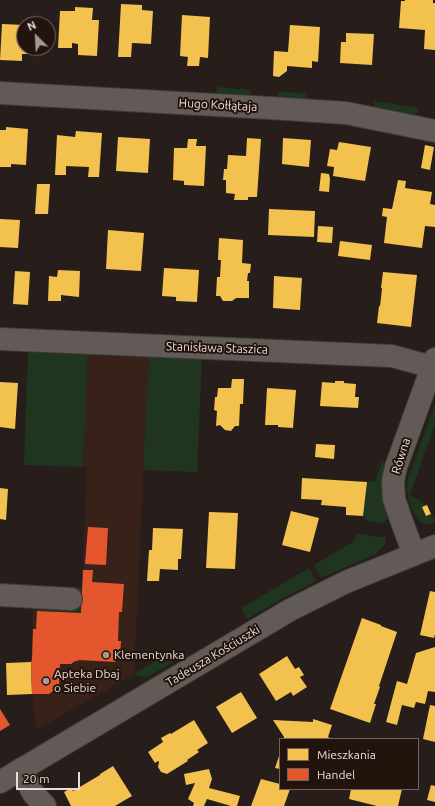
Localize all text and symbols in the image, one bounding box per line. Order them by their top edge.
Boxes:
north arrow [16,16,56,56]
text: N [25,19,38,33]
street label: Hugo Kołłątaja [178,96,258,114]
street label: Stanisława Staszica [166,339,268,357]
street label: Równa [388,436,414,476]
street label: Tadeusza Kościuszki [163,622,263,690]
place label: Klementynka [114,648,184,662]
marker: Klementynka [101,650,111,660]
place label: Apteka Dbaj o Siebie [54,667,120,695]
marker: Apteka Dbaj o Siebie [41,676,51,686]
legend [279,738,419,790]
text: Mieszkania [317,748,376,761]
scale bar [18,764,82,790]
text: Handel [317,768,355,781]
text: 20 m [23,772,50,785]

